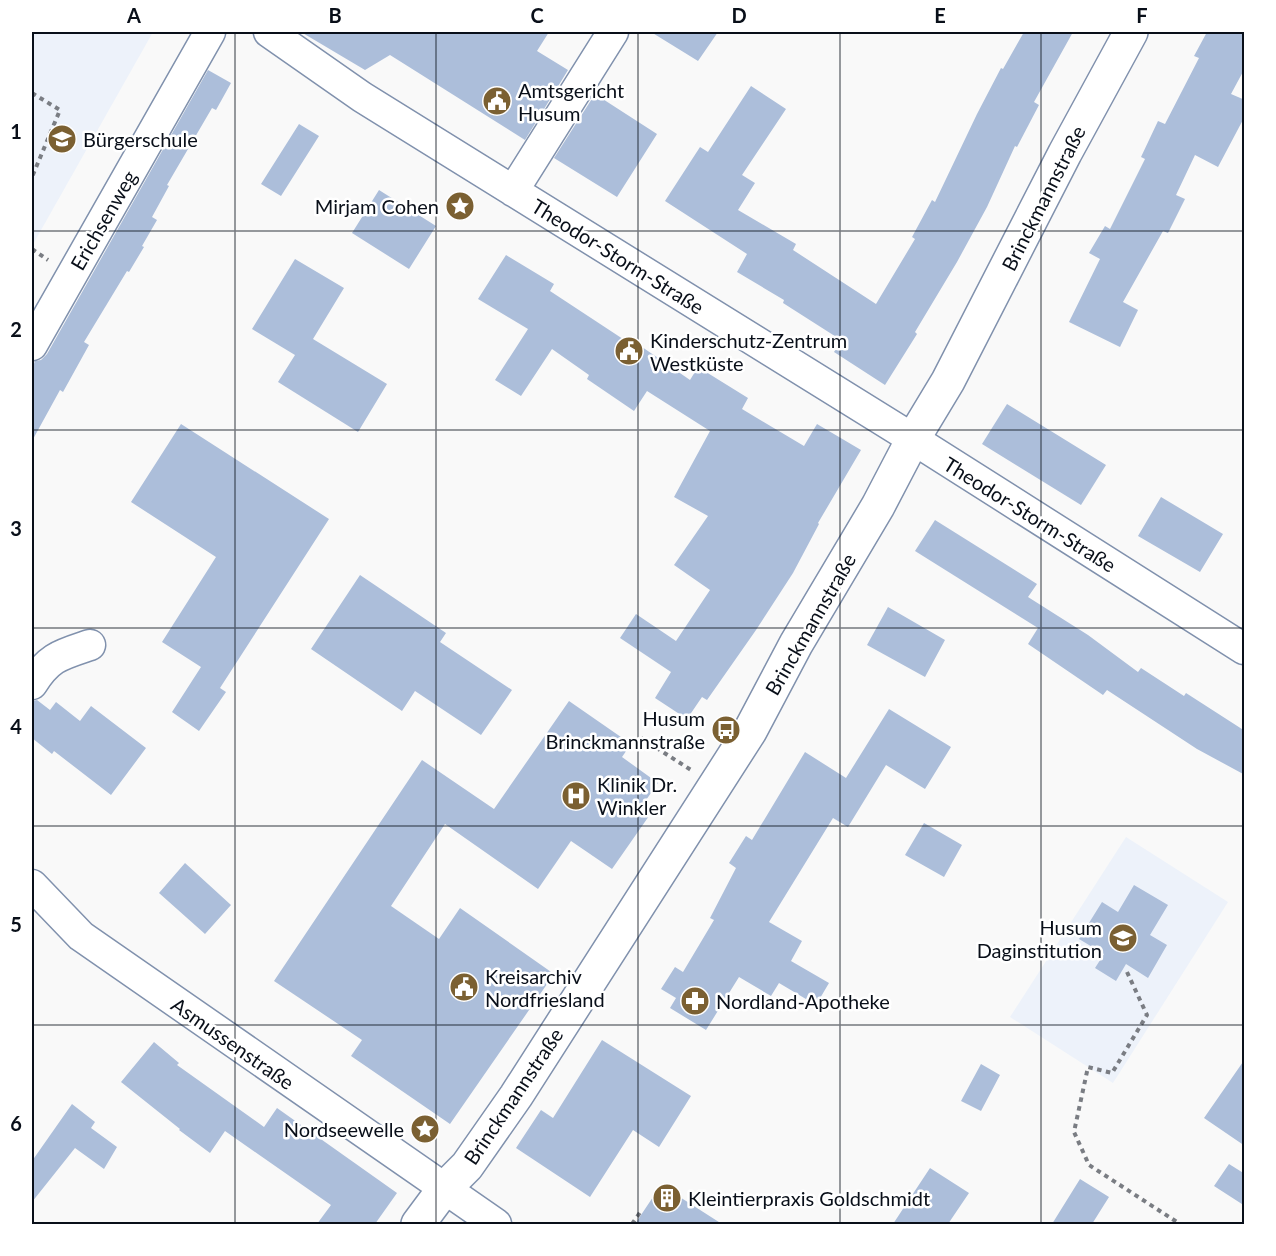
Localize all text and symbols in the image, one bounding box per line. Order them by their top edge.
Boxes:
text: A [126,3,141,27]
text: B [328,3,342,27]
text: C [530,3,544,27]
text: D [731,3,747,27]
text: E [934,3,946,27]
text: F [1136,3,1148,27]
place label: Amtsgericht Husum [518,78,624,125]
public building icon: Amtsgericht Husum [481,85,513,117]
text: 1 [10,119,22,143]
street label: Brinckmannstraße [996,122,1090,274]
school or university icon: Bürgerschule [46,123,78,155]
place label: Bürgerschule [83,127,198,151]
street label: Erichsenweg [65,166,141,274]
place icon: Mirjam Cohen [444,190,476,222]
street label: Theodor-Storm-Straße [528,193,708,319]
place label: Mirjam Cohen [315,194,439,218]
text: 2 [10,317,22,341]
place label: Kinderschutz-Zentrum Westküste [650,328,847,375]
public building icon: Kinderschutz-Zentrum Westküste [613,335,645,367]
street label: Theodor-Storm-Straße [940,451,1120,577]
text: 3 [10,516,22,540]
street label: Brinckmannstraße [760,549,860,699]
place label: Husum Brinckmannstraße [546,706,705,753]
text: 4 [10,714,22,738]
bus stop icon: Husum Brinckmannstraße [710,714,742,746]
place label: Klinik Dr. Winkler [597,772,677,819]
hospital icon: Klinik Dr. Winkler [560,780,592,812]
text: 5 [10,912,22,936]
place label: Husum Daginstitution [977,915,1102,962]
school or university icon: Husum Daginstitution [1107,922,1139,954]
place label: Kreisarchiv Nordfriesland [485,964,605,1011]
public building icon: Kreisarchiv Nordfriesland [448,971,480,1003]
pharmacy icon: Nordland-Apotheke [679,985,711,1017]
place label: Nordland-Apotheke [716,989,890,1013]
street label: Asmussenstraße [167,992,299,1094]
street label: Brinckmannstraße [458,1023,568,1169]
text: 6 [10,1111,22,1135]
place icon: Nordseewelle [409,1113,441,1145]
place label: Nordseewelle [284,1117,404,1141]
building icon: Kleintierpraxis Goldschmidt [651,1182,683,1214]
place label: Kleintierpraxis Goldschmidt [688,1186,930,1210]

